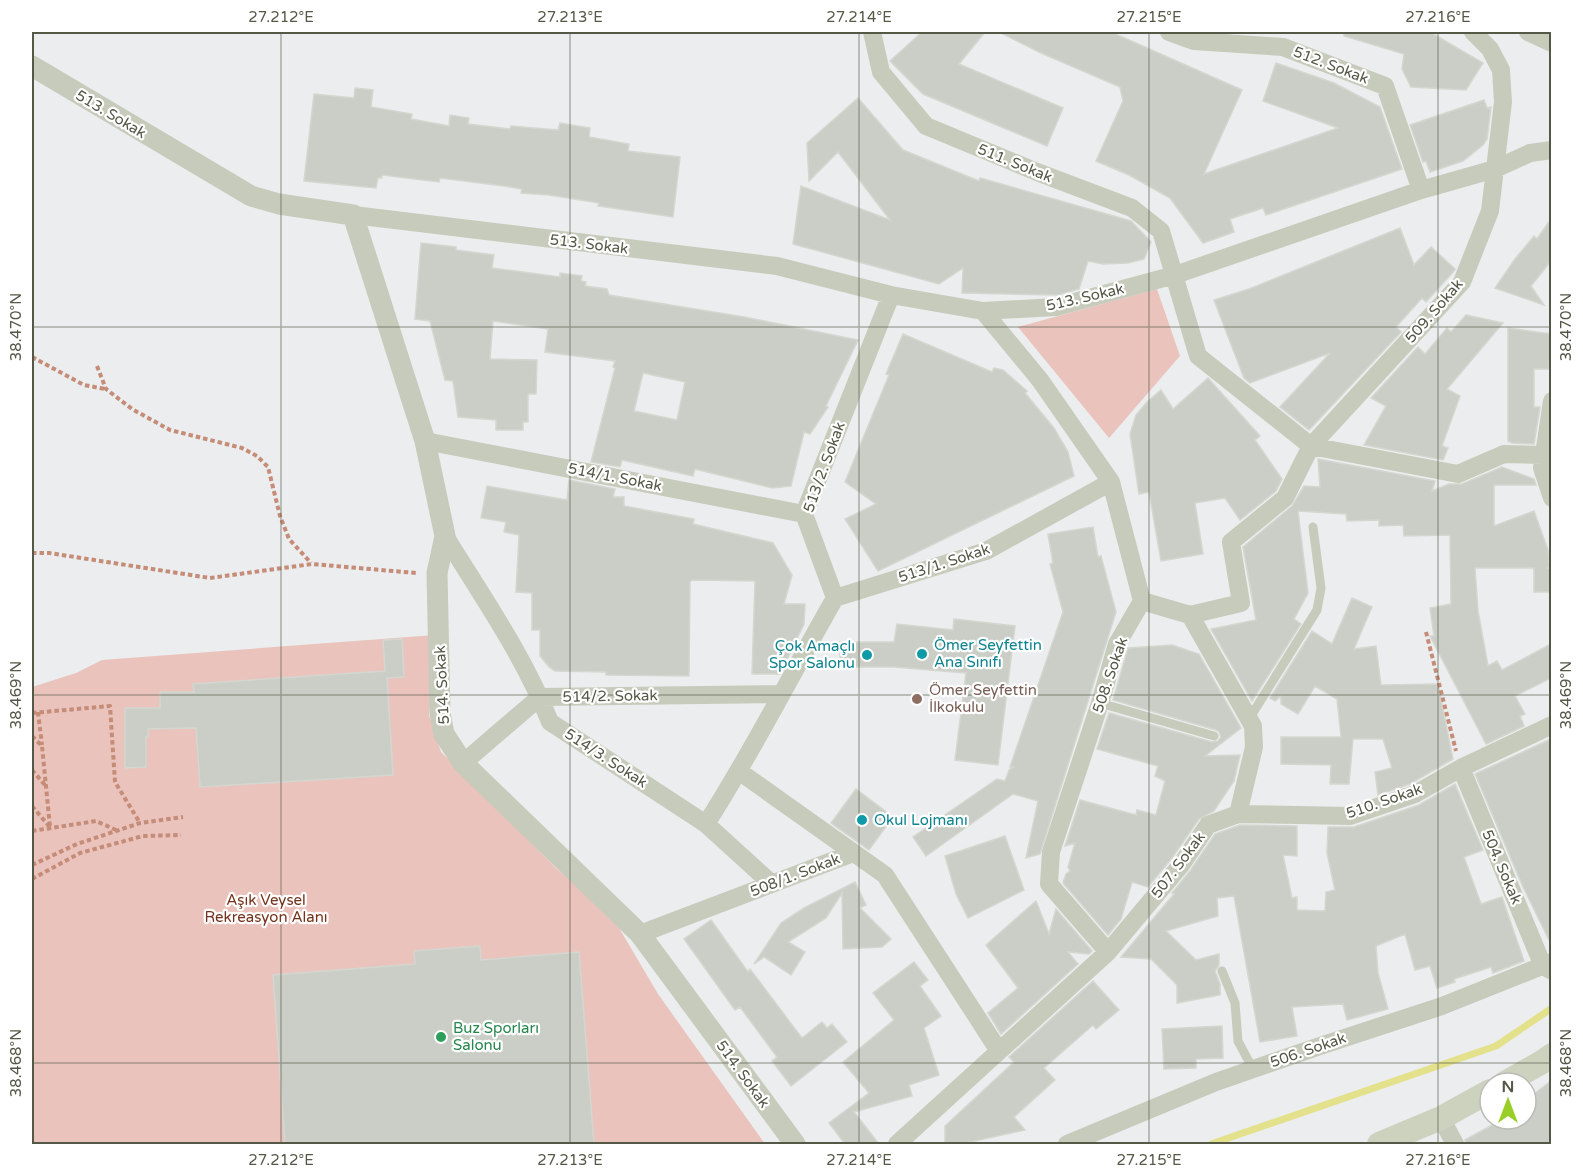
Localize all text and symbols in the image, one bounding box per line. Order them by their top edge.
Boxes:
text: 27.212°E [248,8,314,26]
text: 27.213°E [537,8,603,26]
text: 27.214°E [826,8,892,26]
text: 27.215°E [1116,8,1182,26]
text: 27.216°E [1405,8,1471,26]
street label: 512. Sokak [1291,42,1371,88]
street label: 513. Sokak [72,86,150,142]
street label: 511. Sokak [975,140,1055,186]
street label: 513. Sokak [549,230,629,258]
street label: 509. Sokak [1401,275,1467,347]
street label: 513. Sokak [1044,279,1126,315]
text: 38.470°N [7,293,25,361]
text: 38.470°N [1557,293,1575,361]
street label: 513/2. Sokak [799,419,849,515]
street label: 514/1. Sokak [567,459,663,495]
street label: 513/1. Sokak [896,540,992,586]
street label: 508. Sokak [1089,635,1131,715]
place label: Ömer Seyfettin Ana Sınıfı [934,636,1042,671]
place label: Çok Amaçlı Spor Salonu [769,637,855,672]
street label: 514. Sokak [431,645,453,725]
marker: Ömer Seyfettin Ana Sınıfı [915,647,929,661]
marker: Çok Amaçlı Spor Salonu [860,648,874,662]
text: 38.469°N [7,661,25,729]
text: 38.469°N [1557,661,1575,729]
place label: Ömer Seyfettin İlkokulu [929,681,1037,716]
street label: 514/2. Sokak [562,686,658,706]
marker: Ömer Seyfettin İlkokulu [910,692,924,706]
street label: 514/3. Sokak [561,725,651,791]
street label: 510. Sokak [1344,780,1424,822]
place label: Okul Lojmanı [874,811,968,829]
marker: Okul Lojmanı [855,813,869,827]
street label: 504. Sokak [1478,827,1526,907]
street label: 507. Sokak [1147,828,1209,902]
street label: 508/1. Sokak [747,850,843,900]
park label: Aşık Veysel Rekreasyon Alanı [204,891,328,926]
place label: Buz Sporları Salonu [453,1019,539,1054]
text: 38.468°N [7,1029,25,1097]
street label: 506. Sokak [1268,1029,1348,1071]
text: 38.468°N [1557,1029,1575,1097]
marker: Buz Sporları Salonu [434,1030,448,1044]
street label: 514. Sokak [712,1037,774,1111]
north arrow [1478,1071,1538,1131]
text: N [1502,1077,1514,1097]
text: 27.212°E [248,1151,314,1169]
text: 27.213°E [537,1151,603,1169]
text: 27.214°E [826,1151,892,1169]
text: 27.215°E [1116,1151,1182,1169]
text: 27.216°E [1405,1151,1471,1169]

